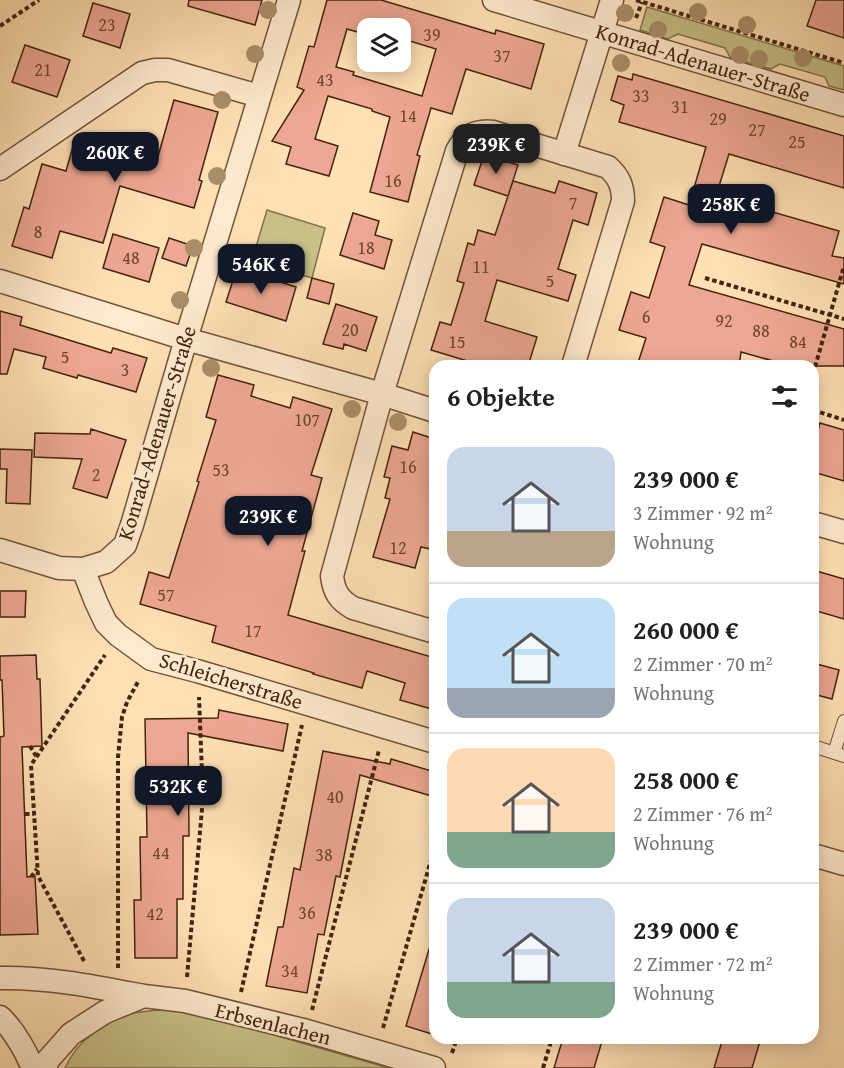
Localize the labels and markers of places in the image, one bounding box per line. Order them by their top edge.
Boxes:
pin: 239K € [447,124,545,175]
pin: 260K € [66,132,164,183]
pin: 258K € [682,184,780,235]
pin: 546K € [212,244,310,295]
pin: 239K € [219,496,317,547]
pin: 532K € [129,766,227,817]

